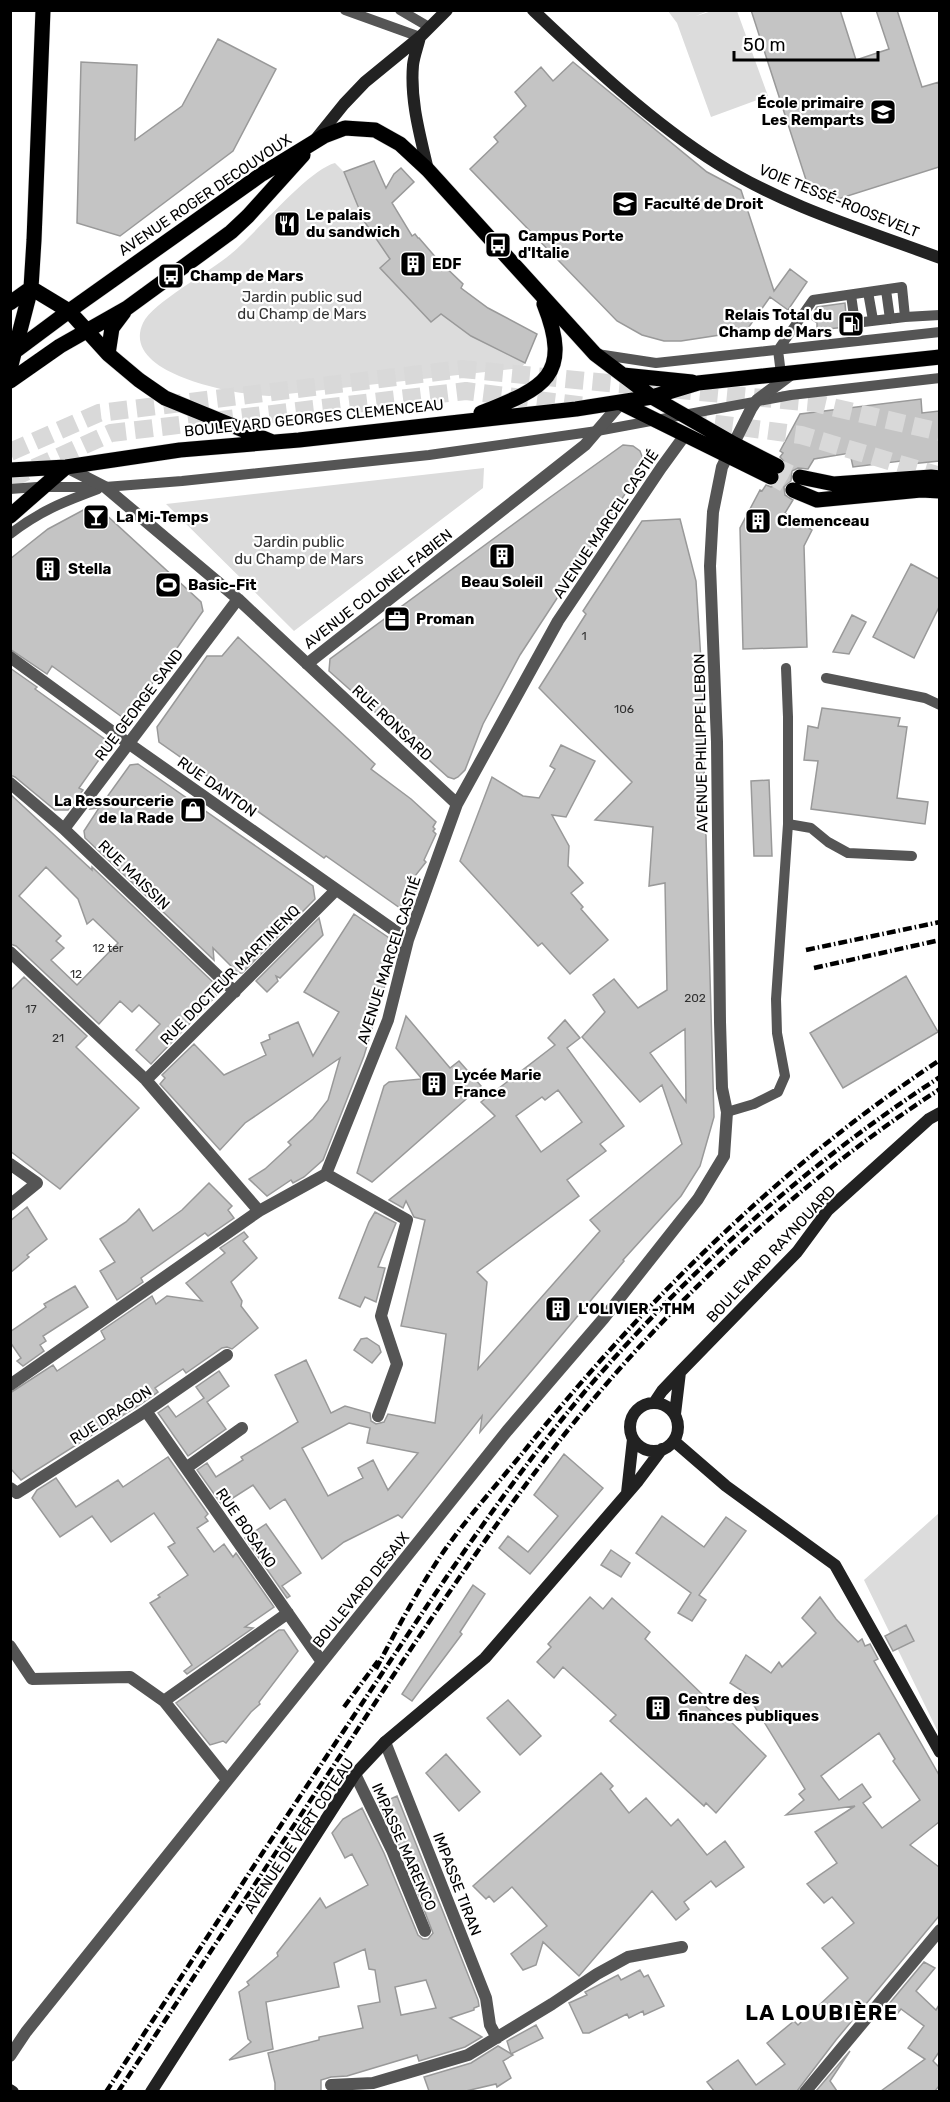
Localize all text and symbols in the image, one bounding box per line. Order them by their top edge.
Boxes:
scale bar [734,24,878,62]
text: 50 m [743,34,786,56]
place label: École primaire Les Remparts [757,94,864,129]
school or university icon: École primaire Les Remparts [868,97,898,127]
street label: AVENUE ROGER DECOUVOUX [115,130,295,260]
street label: VOIE TESSÉ-ROOSEVELT [756,161,922,242]
school or university icon: Faculté de Droit [610,189,640,219]
place label: Faculté de Droit [644,195,763,213]
place label: Le palais du sandwich [306,206,400,241]
restaurant icon: Le palais du sandwich [272,209,302,239]
place label: Campus Porte d'Italie [518,227,624,262]
bus stop icon: Campus Porte d'Italie [483,230,513,260]
building icon: EDF [398,249,428,279]
place label: EDF [432,255,462,273]
bus stop icon: Champ de Mars [156,261,186,291]
place label: Champ de Mars [190,267,303,285]
park label: Jardin public sud du Champ de Mars [237,288,367,323]
place label: Relais Total du Champ de Mars [719,306,832,341]
fuel station icon: Relais Total du Champ de Mars [836,309,866,339]
street label: BOULEVARD GEORGES CLEMENCEAU [183,395,445,441]
street label: AVENUE MARCEL CASTIÉ [550,446,662,602]
bar icon: La Mi-Temps [81,502,111,532]
building icon: Clemenceau [743,506,773,536]
place label: La Mi-Temps [116,508,209,526]
place label: Clemenceau [777,512,869,530]
street label: AVENUE COLONEL FABIEN [300,525,456,653]
park label: Jardin public du Champ de Mars [234,533,364,568]
building icon: Beau Soleil [487,541,517,571]
building icon: Stella [33,554,63,584]
place label: Stella [68,560,111,578]
sports icon: Basic-Fit [153,570,183,600]
place label: Beau Soleil [461,573,543,591]
place label: Basic-Fit [188,576,257,594]
office icon: Proman [382,604,412,634]
place label: Proman [416,610,474,628]
house number: 1 [581,629,587,643]
street label: RUE GEORGE SAND [91,646,187,764]
street label: AVENUE PHILIPPE LEBON [690,653,712,833]
street label: RUE RONSARD [348,681,436,765]
house number: 106 [614,702,634,716]
street label: RUE DANTON [174,753,260,821]
place label: La Ressourcerie de la Rade [54,792,174,827]
shop icon: La Ressourcerie de la Rade [178,795,208,825]
street label: RUE MAISSIN [95,836,173,914]
street label: AVENUE MARCEL CASTIÉ [353,874,425,1046]
street label: RUE DOCTEUR MARTINENQ [156,901,304,1049]
house number: 12 ter [93,941,124,955]
house number: 12 [70,967,82,981]
house number: 202 [684,991,706,1005]
house number: 17 [25,1002,37,1016]
house number: 21 [52,1031,64,1045]
place label: Lycée Marie France [454,1066,542,1101]
building icon: Lycée Marie France [419,1069,449,1099]
street label: BOULEVARD RAYNOUARD [703,1182,839,1326]
building icon: L'OLIVIER - THM [543,1294,573,1324]
place label: L'OLIVIER - THM [578,1300,695,1318]
street label: RUE DRAGON [67,1382,155,1448]
street label: RUE BOSANO [212,1485,280,1571]
street label: BOULEVARD DESAIX [309,1528,413,1651]
place label: Centre des finances publiques [678,1690,819,1725]
building icon: Centre des finances publiques [643,1693,673,1723]
street label: AVENUE DE VERT COTEAU [240,1755,358,1917]
street label: IMPASSE MARENCO [368,1780,440,1914]
street label: IMPASSE TIRAN [429,1830,485,1938]
district label: LA LOUBIÈRE [745,2000,899,2025]

